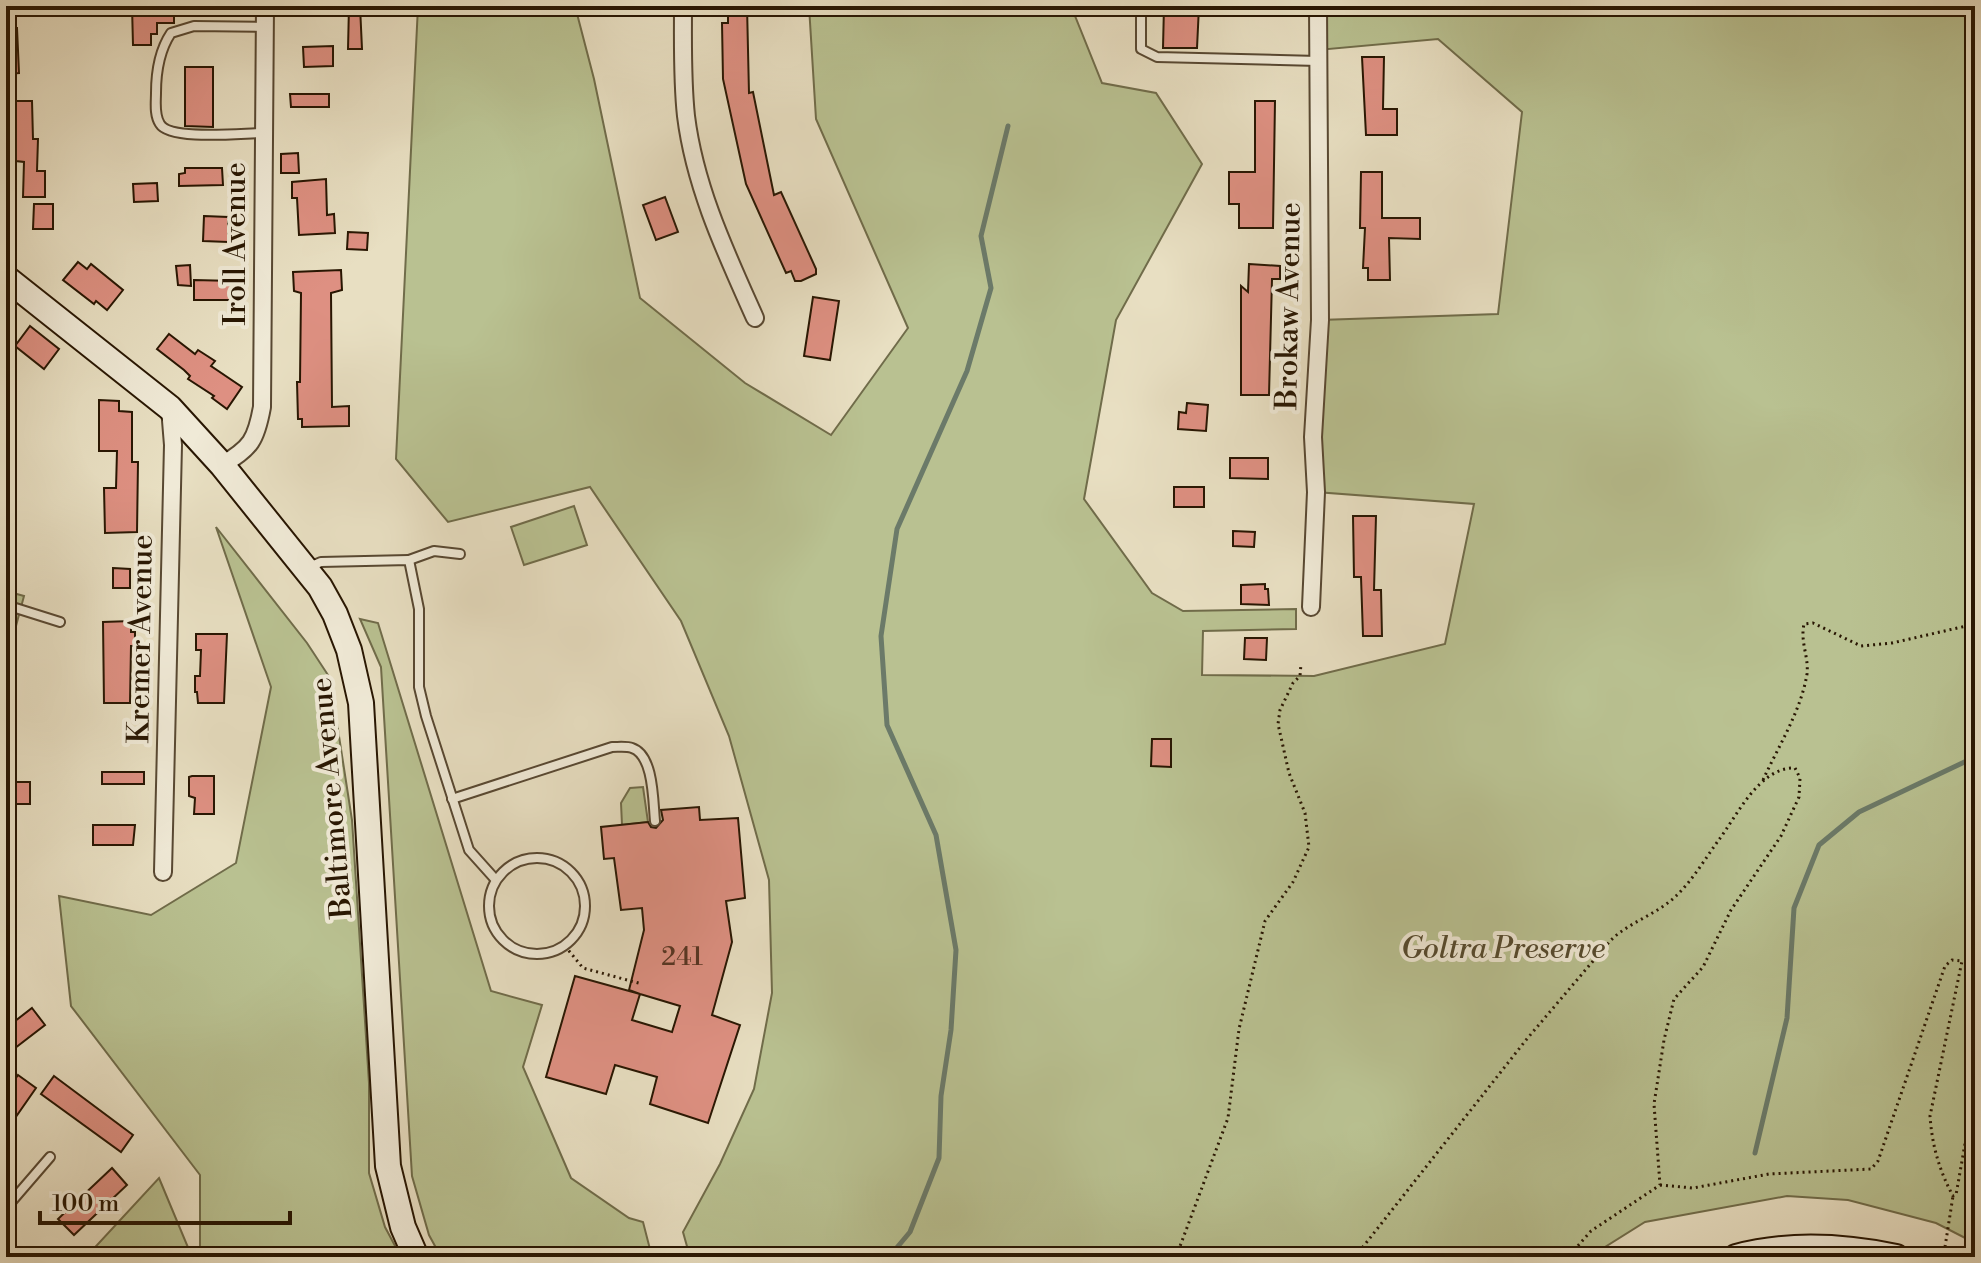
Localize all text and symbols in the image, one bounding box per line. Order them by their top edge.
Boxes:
street label: Iroll Avenue [217,162,255,326]
street label: Brokaw Avenue [1268,202,1310,411]
street label: Kremer Avenue [120,534,162,744]
street label: Baltimore Avenue [303,676,362,921]
park label: Goltra Preserve [1401,930,1605,968]
house number: 241 [661,941,703,973]
scale bar [40,1175,290,1225]
text: 100 m [52,1189,119,1219]

